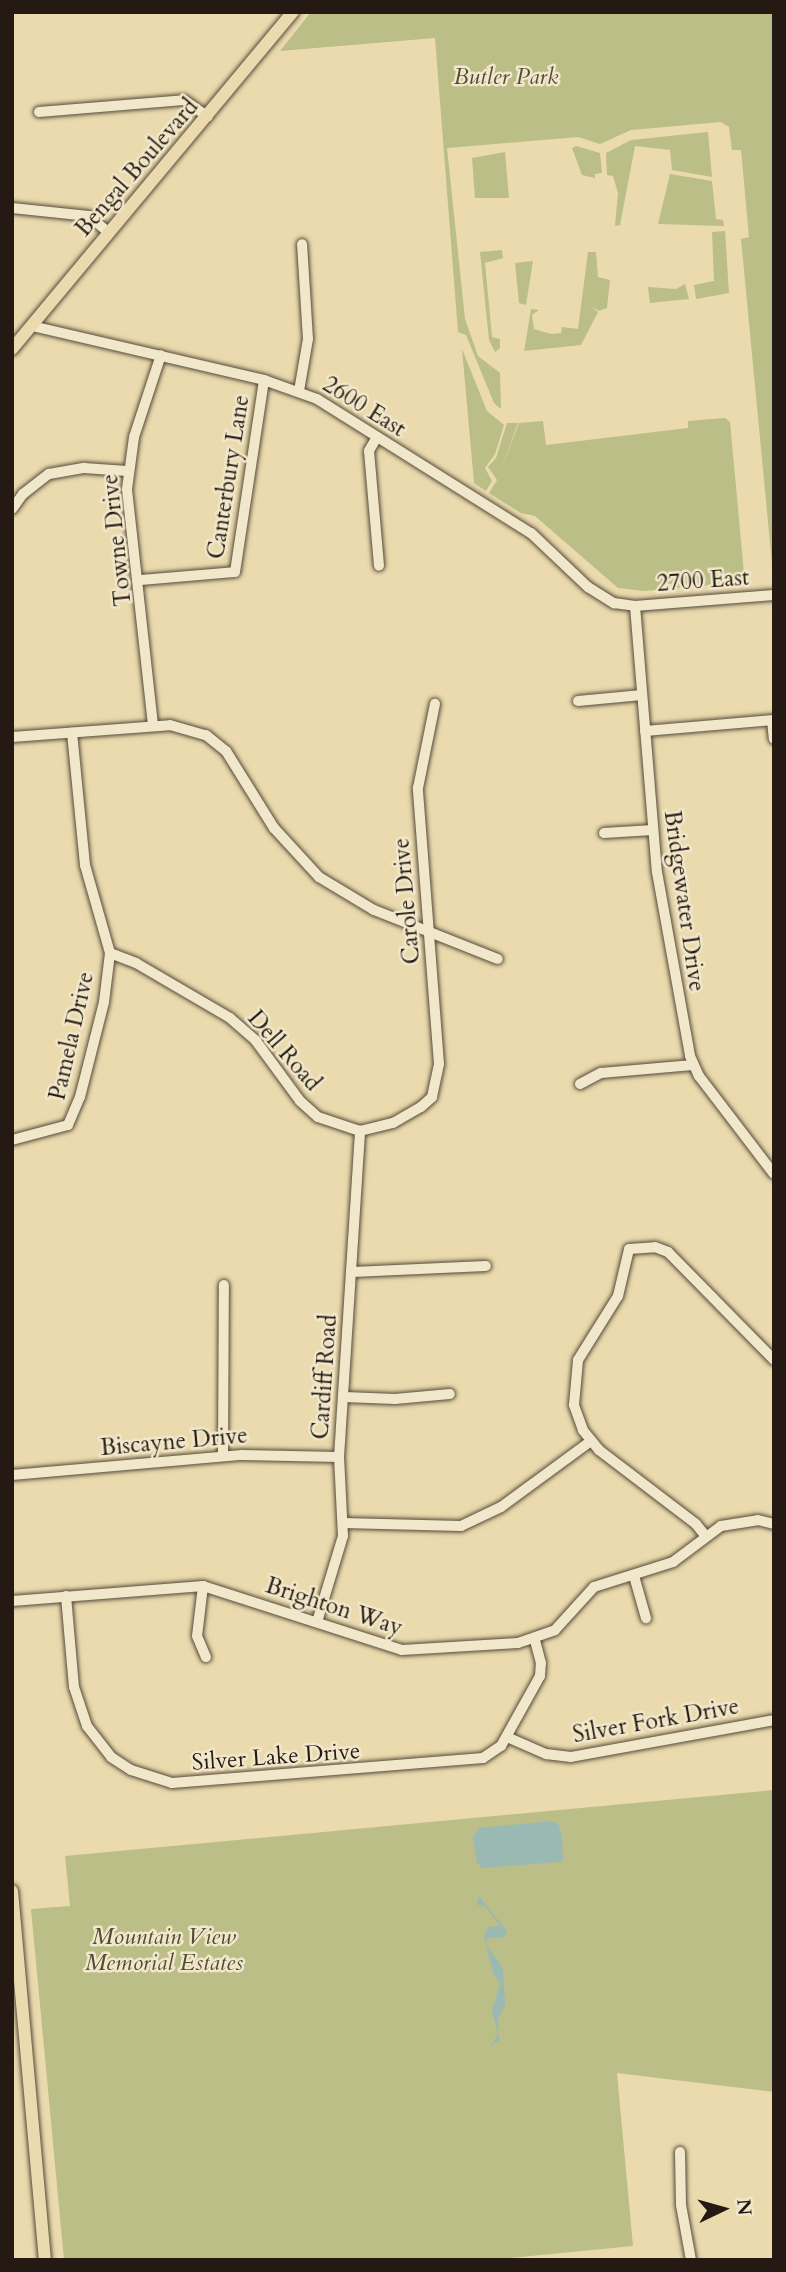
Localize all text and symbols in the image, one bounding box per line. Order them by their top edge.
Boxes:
park label: Butler Park [454,63,558,91]
street label: Bengal Boulevard [70,94,204,242]
street label: 2600 East [318,371,410,443]
street label: Canterbury Lane [202,393,256,561]
street label: Towne Drive [96,472,138,608]
street label: 2700 East [656,564,750,598]
street label: Bridgewater Drive [658,809,710,993]
street label: Carole Drive [388,837,426,965]
street label: Pamela Drive [44,969,100,1103]
street label: Dell Road [242,1005,326,1097]
street label: Cardiff Road [307,1314,343,1440]
street label: Biscayne Drive [99,1422,249,1462]
street label: Brighton Way [262,1572,406,1642]
street label: Silver Fork Drive [571,1693,741,1749]
street label: Silver Lake Drive [191,1737,361,1777]
park label: Mountain View Memorial Estates [85,1923,243,1977]
north arrow [688,2174,758,2244]
text: N [730,2198,758,2217]

